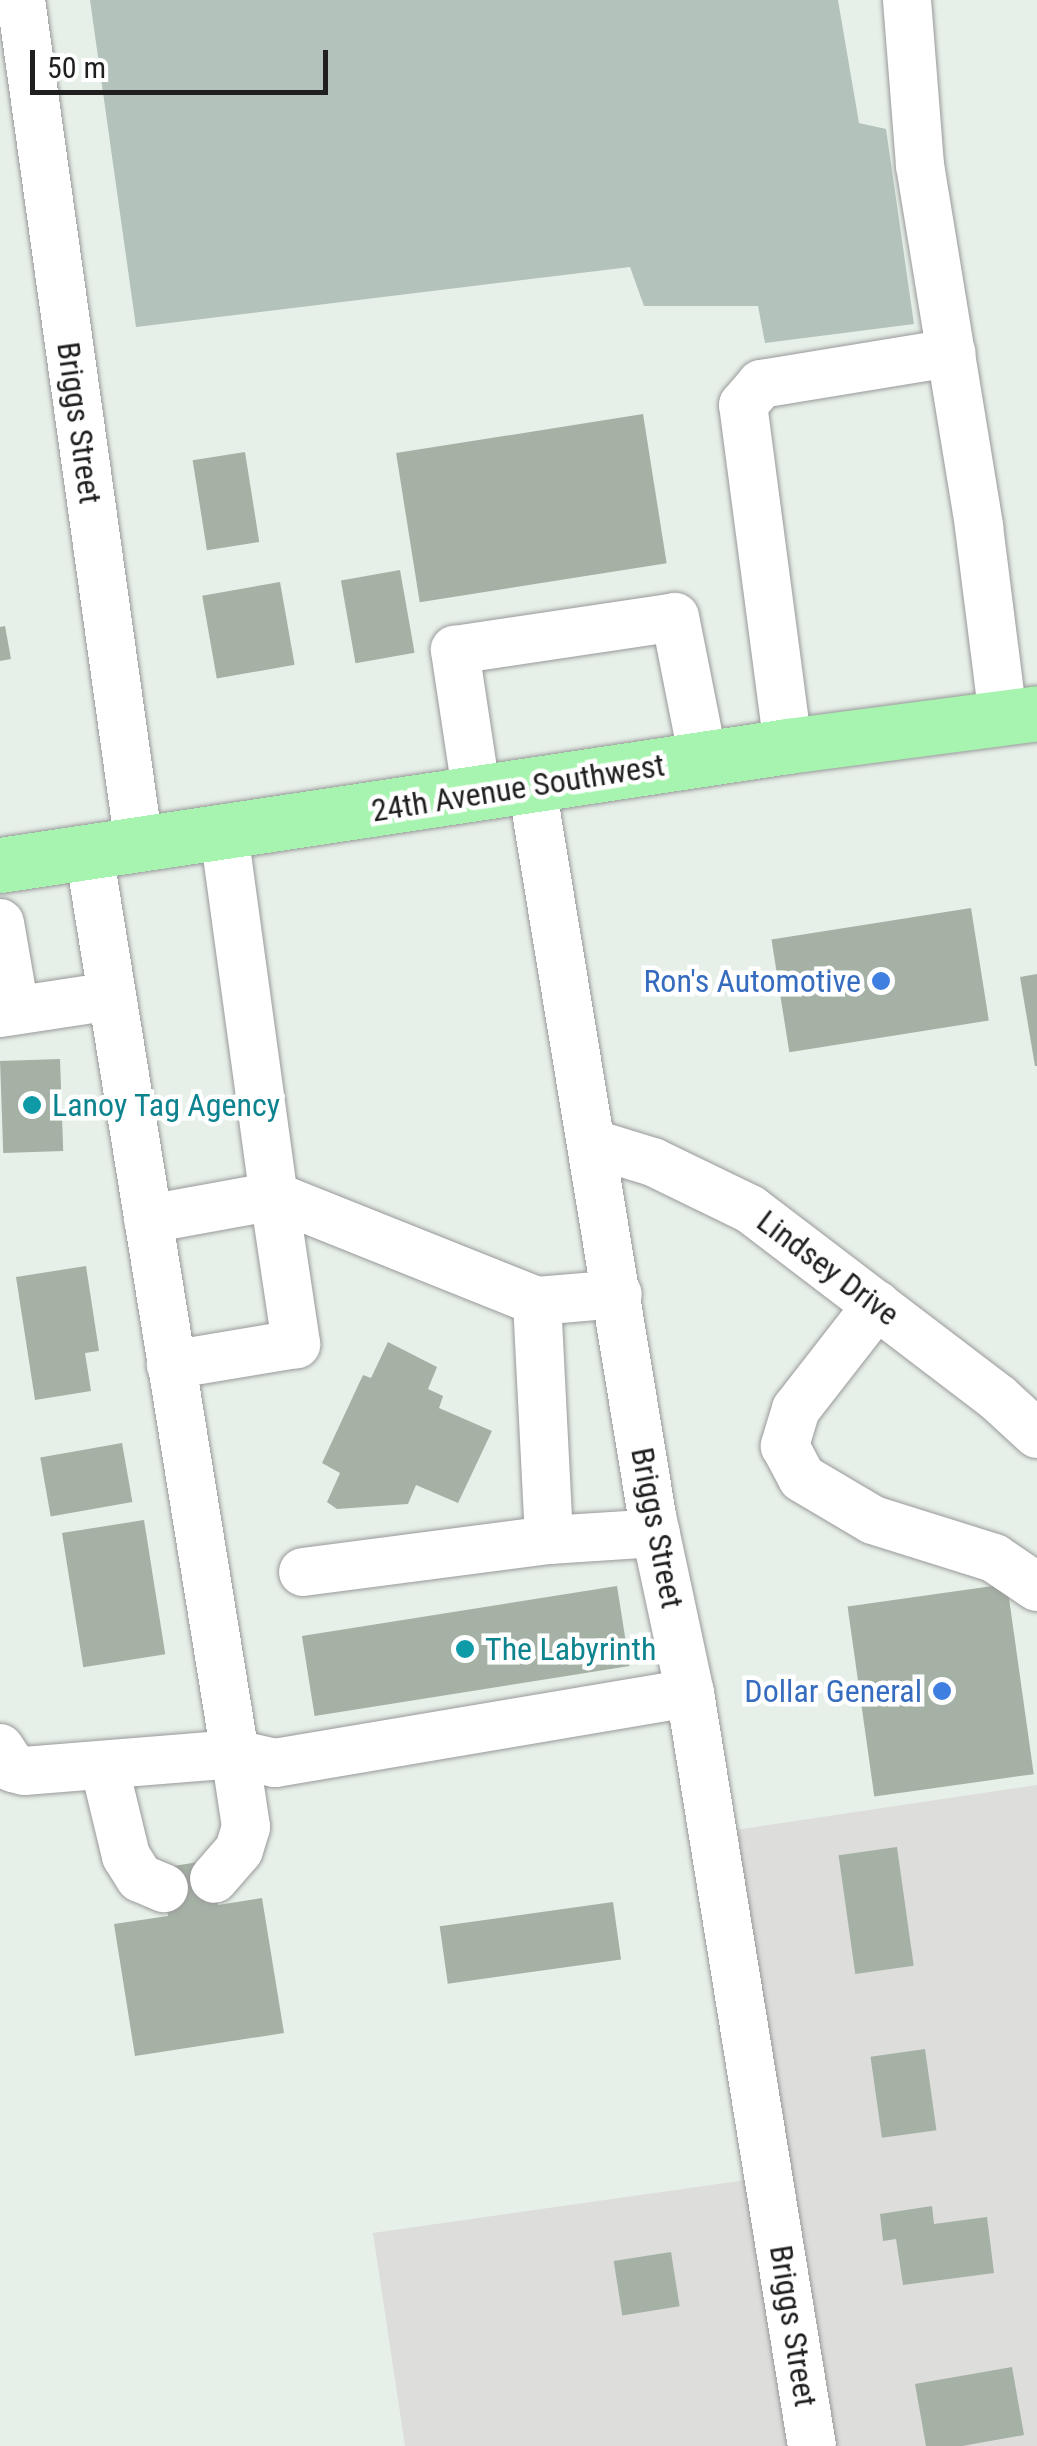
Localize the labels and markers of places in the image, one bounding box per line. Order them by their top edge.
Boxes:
place label: Ron's Automotive [643,962,861,1000]
marker: Ron's Automotive [870,970,892,992]
place label: Lanoy Tag Agency [52,1086,281,1124]
marker: Lanoy Tag Agency [21,1094,43,1116]
place label: The Labyrinth [485,1630,656,1668]
marker: The Labyrinth [454,1638,476,1660]
place label: Dollar General [744,1672,922,1710]
marker: Dollar General [931,1680,953,1702]

